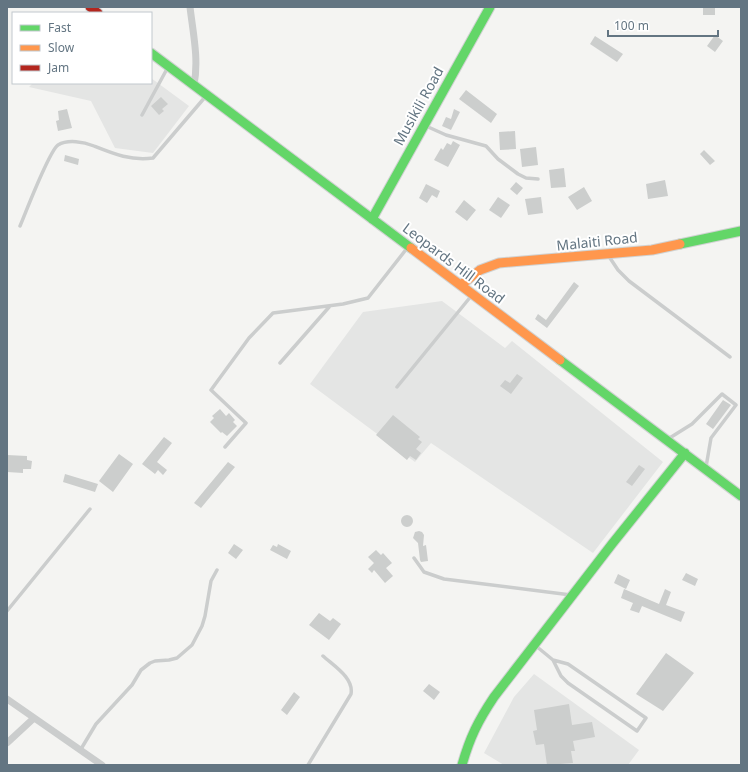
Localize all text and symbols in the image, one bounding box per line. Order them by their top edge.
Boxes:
legend [12,12,152,84]
scale bar [608,12,718,38]
text: 100 m [614,17,649,34]
text: Fast [48,19,72,36]
text: Slow [48,39,75,56]
text: Jam [47,59,69,76]
street label: Musikili Road [389,63,447,149]
street label: Leopards Hill Road [399,218,509,308]
street label: Malaiti Road [555,227,639,255]

